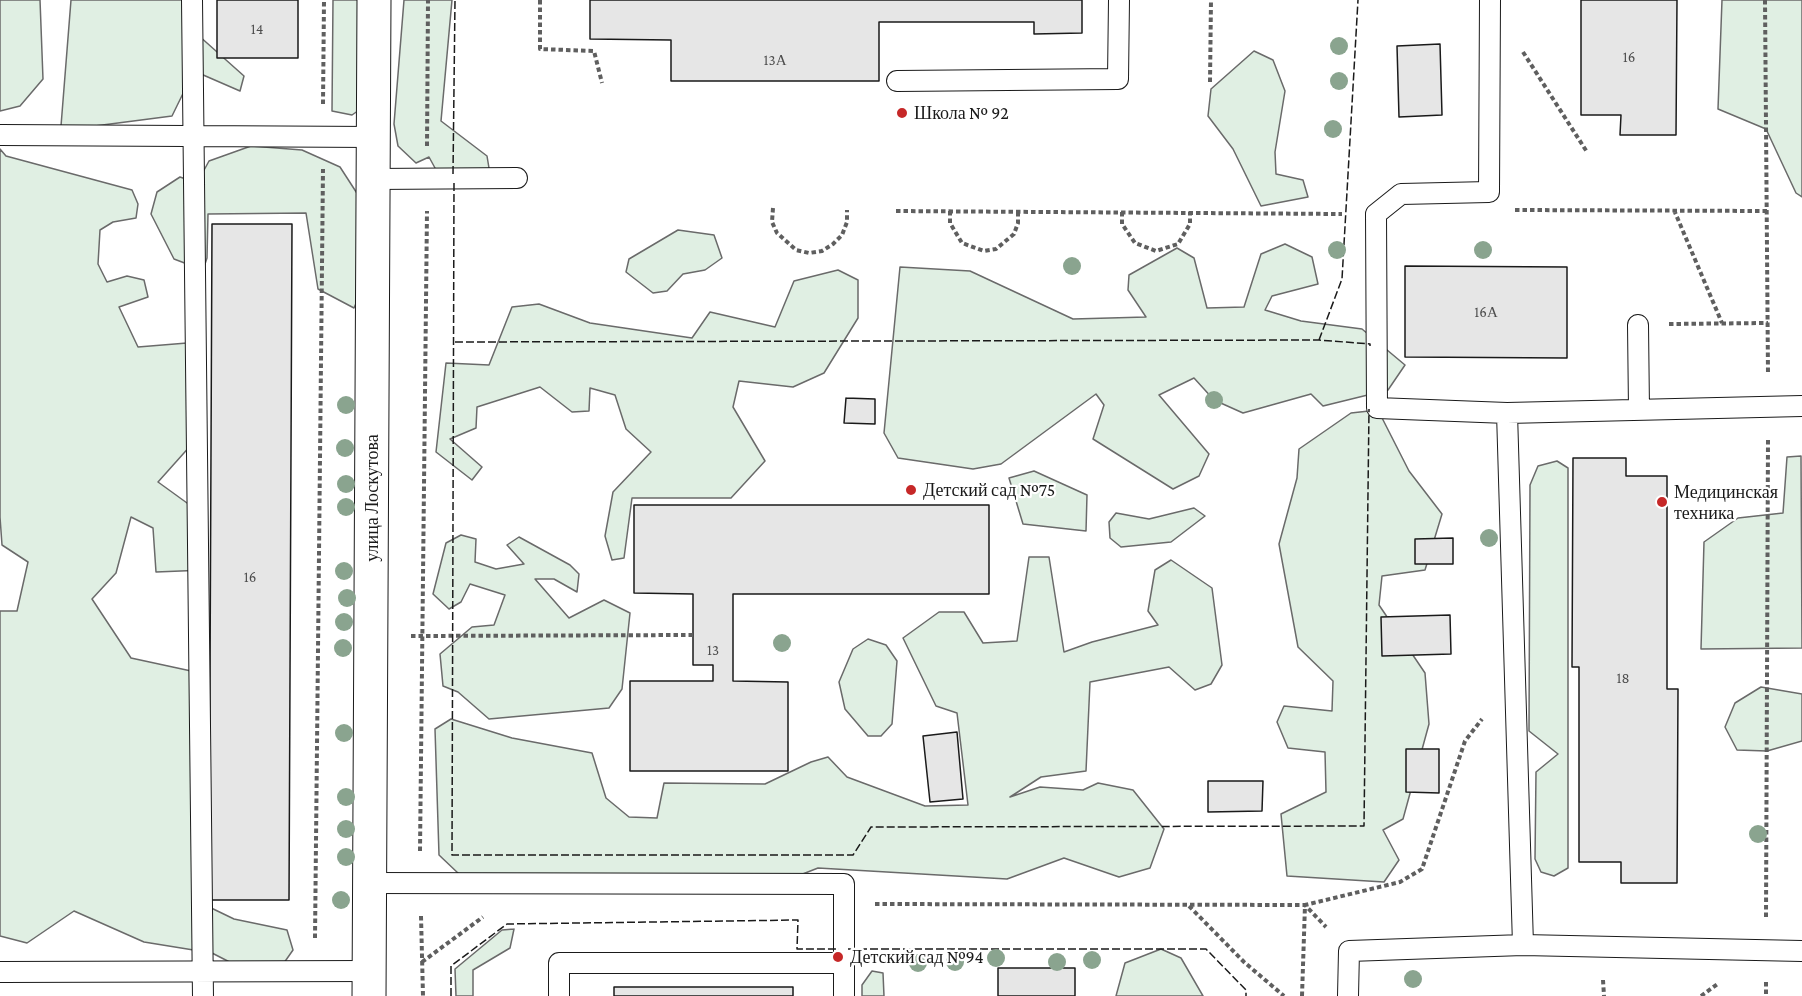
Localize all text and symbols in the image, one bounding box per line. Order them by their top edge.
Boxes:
house number: 14 [251,20,263,38]
house number: 16 [1623,48,1635,66]
house number: 13А [764,51,786,69]
place label: Школа № 92 [914,102,1009,124]
marker: Школа № 92 [895,106,909,120]
house number: 16А [1474,303,1498,321]
street label: улица Лоскутова [361,434,383,562]
place label: Детский сад №75 [923,479,1055,501]
place label: Медицинская техника [1674,481,1778,524]
marker: Детский сад №75 [904,483,918,497]
marker: Медицинская техника [1655,495,1669,509]
house number: 16 [244,568,256,586]
house number: 13 [707,641,719,659]
house number: 18 [1616,669,1630,687]
place label: Детский сад №94 [850,946,984,968]
marker: Детский сад №94 [831,950,845,964]

